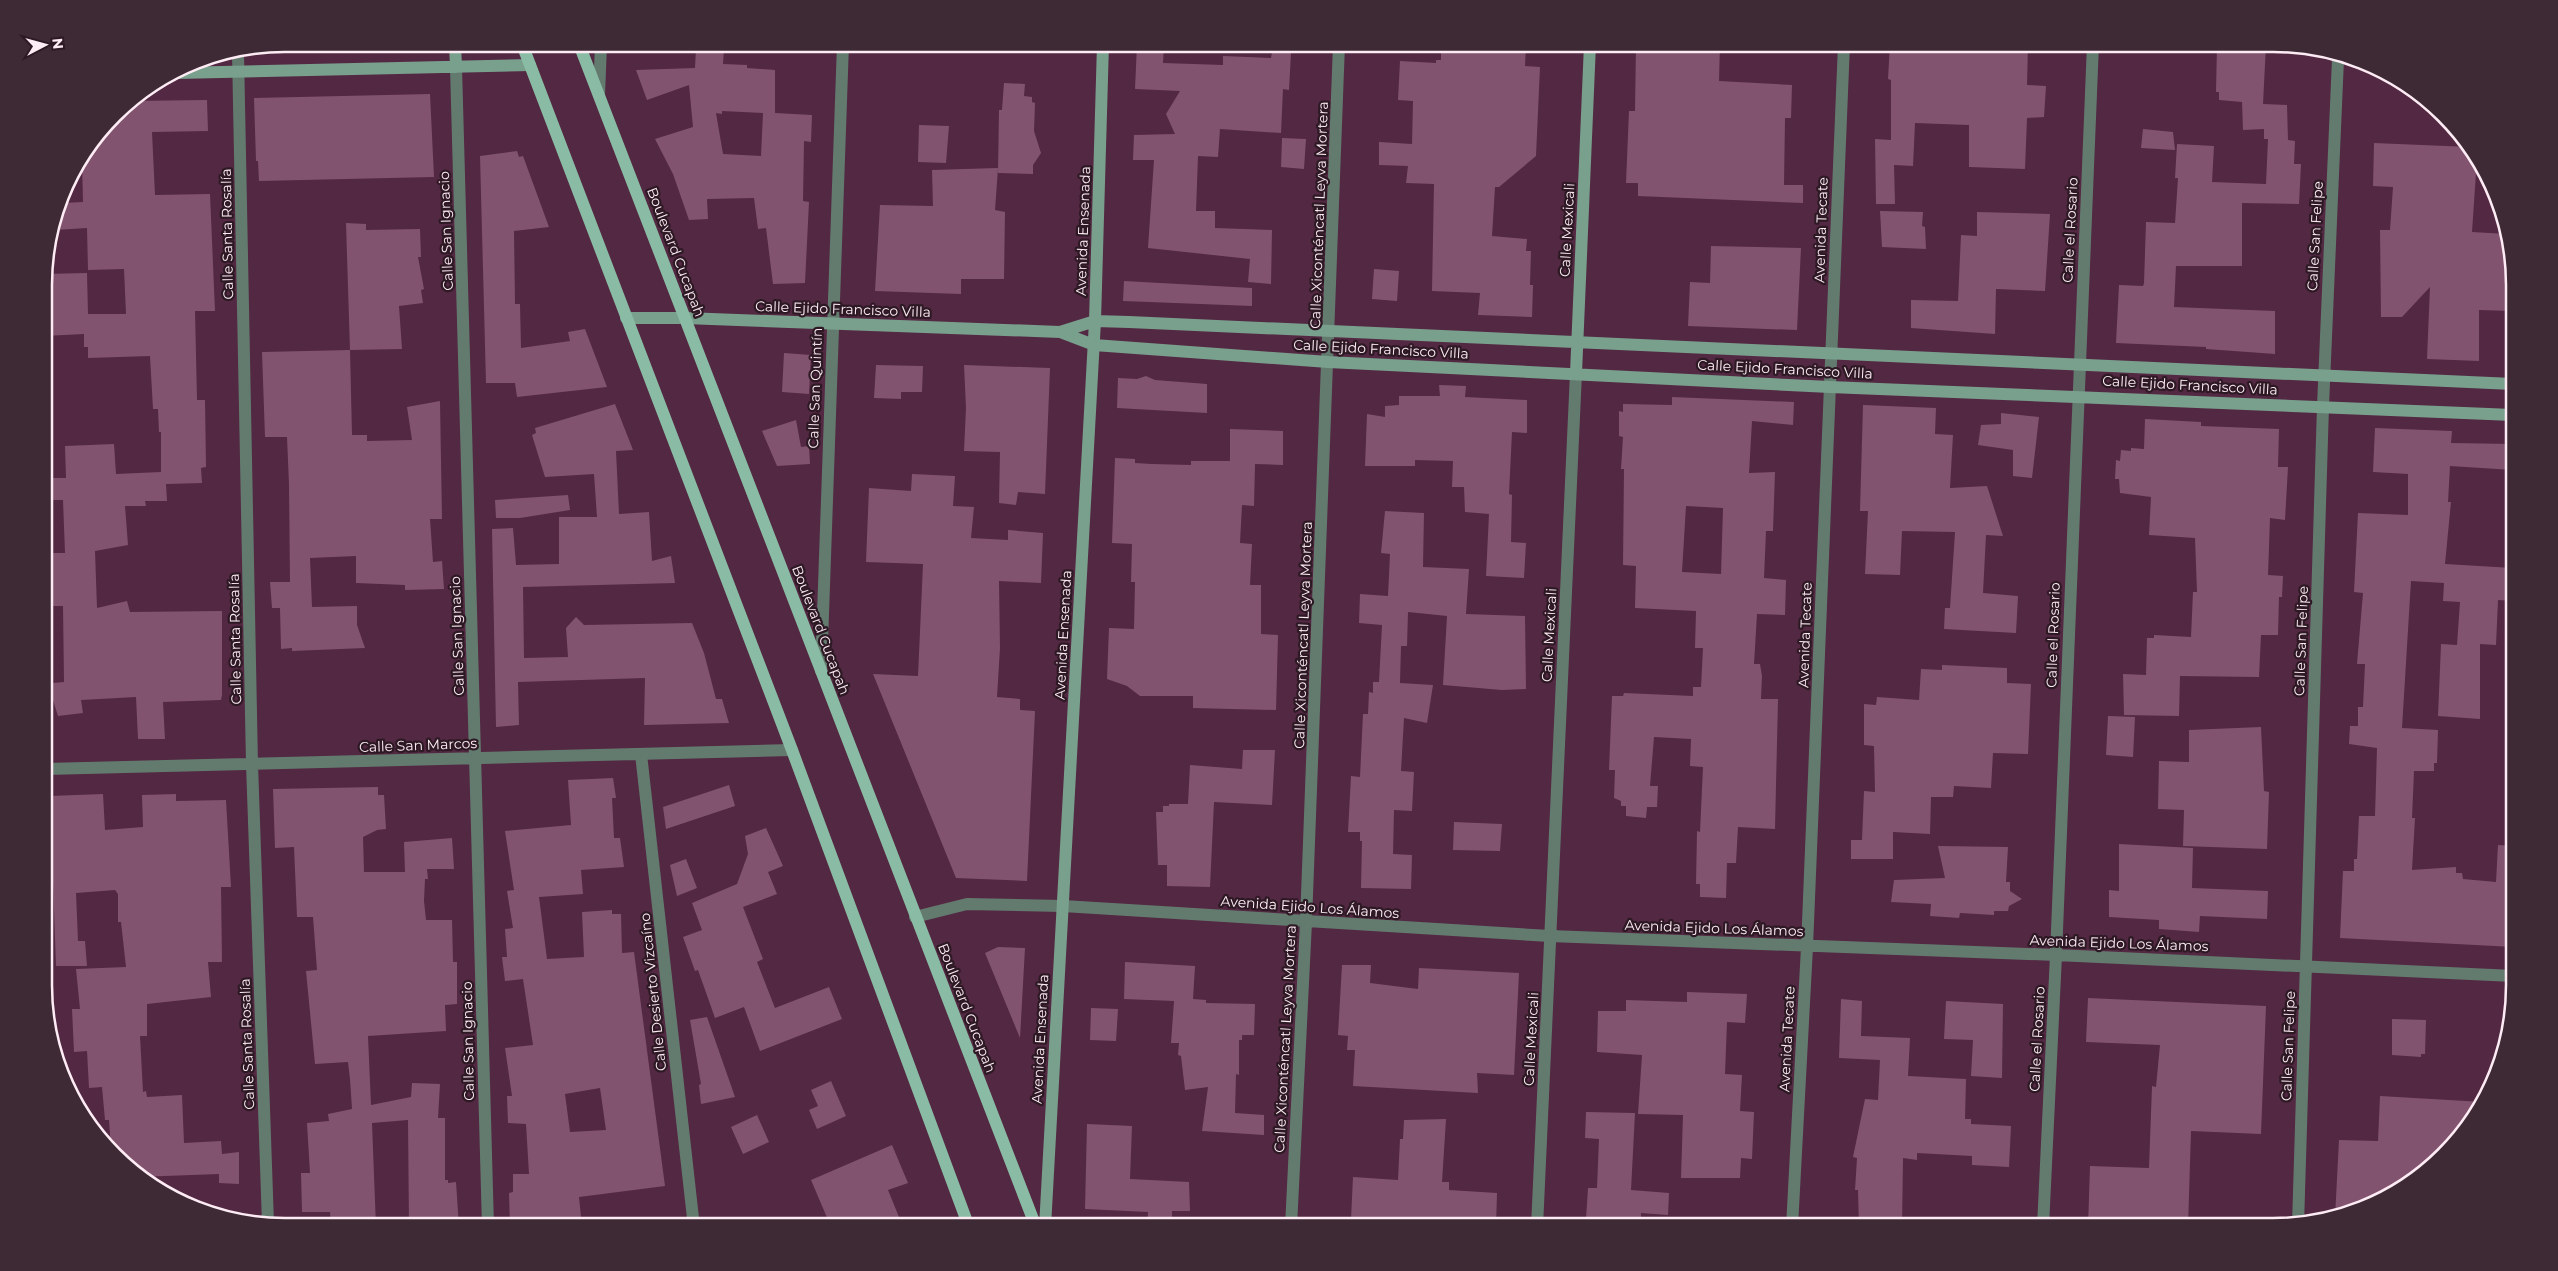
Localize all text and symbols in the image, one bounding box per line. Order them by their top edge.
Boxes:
north arrow [20,20,70,70]
text: N [48,37,67,50]
street label: Calle Xiconténcatl Leyva Mortera [1306,101,1332,329]
street label: Avenida Ensenada [1072,166,1094,296]
street label: Calle Santa Rosalía [217,168,237,300]
street label: Calle San Ignacio [435,171,457,291]
street label: Avenida Tecate [1810,177,1832,283]
street label: Calle el Rosario [2058,177,2082,283]
street label: Calle San Felipe [2303,180,2327,292]
street label: Calle Mexicali [1556,182,1578,278]
street label: Boulevard Cucapah [643,185,709,319]
street label: Calle Ejido Francisco Villa [755,297,931,321]
street label: Calle San Quintín [804,327,826,449]
street label: Calle Ejido Francisco Villa [1293,335,1469,363]
street label: Calle Ejido Francisco Villa [1697,355,1873,383]
street label: Calle Ejido Francisco Villa [2102,371,2278,399]
street label: Calle Xiconténcatl Leyva Mortera [1290,521,1316,749]
street label: Boulevard Cucapah [788,563,854,697]
street label: Avenida Ensenada [1051,570,1075,700]
street label: Calle Santa Rosalía [225,573,245,705]
street label: Calle San Ignacio [446,576,468,696]
street label: Avenida Tecate [1794,582,1816,688]
street label: Calle el Rosario [2042,582,2064,688]
street label: Calle San Felipe [2290,586,2312,696]
street label: Calle Mexicali [1538,587,1560,683]
street label: Calle San Marcos [359,734,478,756]
street label: Avenida Ejido Los Álamos [1220,892,1400,922]
street label: Calle Desierto Vizcaíno [636,912,670,1072]
street label: Avenida Ejido Los Álamos [1624,916,1804,940]
street label: Calle Xiconténcatl Leyva Mortera [1270,925,1300,1153]
street label: Avenida Ejido Los Álamos [2029,931,2209,955]
street label: Boulevard Cucapah [934,941,1000,1075]
street label: Avenida Ensenada [1028,974,1052,1104]
street label: Calle Santa Rosalía [236,978,258,1110]
street label: Calle San Ignacio [458,981,478,1101]
street label: Avenida Tecate [1775,986,1799,1092]
street label: Calle el Rosario [2025,986,2049,1092]
street label: Calle Mexicali [1520,991,1542,1087]
street label: Calle San Felipe [2277,991,2299,1101]

